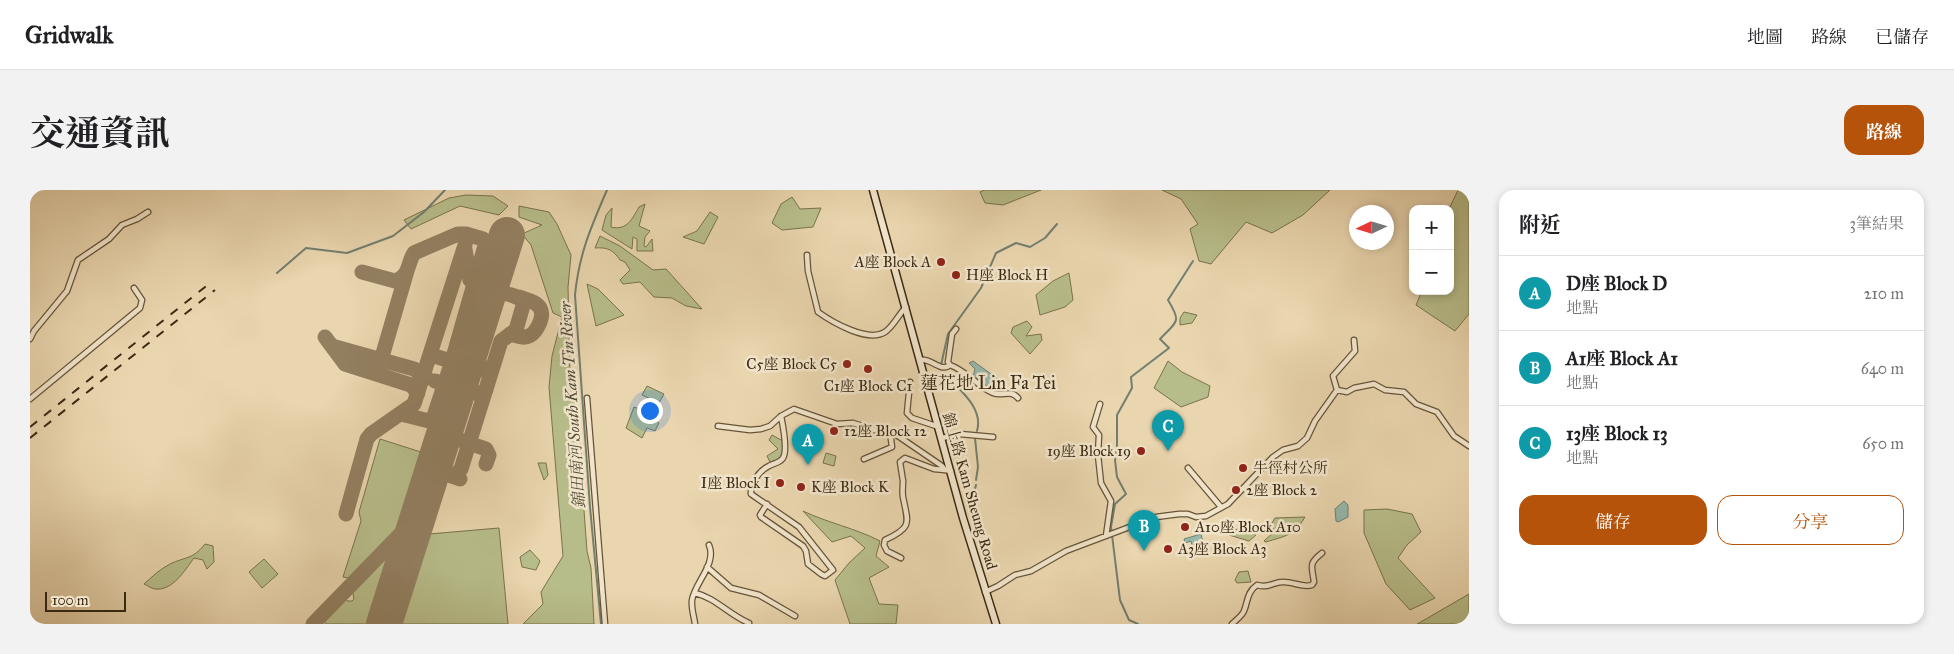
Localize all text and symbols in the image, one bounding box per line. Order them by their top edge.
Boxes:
text: Gridwalk [25,20,113,50]
text: 地圖 [1747,26,1783,48]
text: 路線 [1811,26,1847,48]
text: 已儲存 [1875,26,1929,48]
button: 路線 [1844,105,1924,155]
text: 交通資訊 [30,112,170,155]
north arrow [1349,205,1394,250]
map controls [1409,205,1454,295]
button: + [1409,205,1454,250]
text: 附近 [1519,212,1561,238]
text: 3筆結果 [1850,214,1904,233]
button: − [1409,250,1454,295]
place label: A座 Block A [853,253,931,271]
marker: A座 Block A [935,256,947,268]
place label: H座 Block H [966,266,1048,284]
marker: H座 Block H [950,269,962,281]
text: D座 Block D [1566,272,1667,295]
text: A [1530,284,1540,303]
text: 210 m [1864,284,1904,303]
text: 地點 [1566,298,1598,317]
water label: 錦田南河 South Kam Tin River [555,299,589,509]
text: A1座 Block A1 [1566,347,1678,370]
place label: C5座 Block C5 [746,355,837,373]
marker: C5座 Block C5 [841,358,853,370]
text: B [1530,359,1540,378]
text: 640 m [1861,359,1904,378]
marker: C1座 Block C1 [862,363,874,375]
district label: 蓮花地 Lin Fa Tei [920,372,1056,394]
text: 地點 [1566,373,1598,392]
place label: C1座 Block C1 [824,377,912,395]
your location [637,398,663,424]
street label: 錦上路 Kam Sheung Road [939,410,1001,572]
pin: C [1152,410,1184,451]
place label: 12座 Block 12 [844,422,928,440]
text: 13座 Block 13 [1566,422,1668,445]
pin: A [792,424,824,465]
marker: 12座 Block 12 [828,425,840,437]
text: C [1530,434,1540,453]
text: 650 m [1862,434,1904,453]
place label: 19座 Block 19 [1047,442,1131,460]
marker: 19座 Block 19 [1135,445,1147,457]
text: 地點 [1566,448,1598,467]
place label: 牛徑村公所 [1253,459,1328,477]
marker: 牛徑村公所 [1237,462,1249,474]
place label: I座 Block I [701,474,770,492]
marker: I座 Block I [774,477,786,489]
place label: K座 Block K [811,478,889,496]
marker: K座 Block K [795,481,807,493]
place label: 2座 Block 2 [1246,481,1318,499]
marker: 2座 Block 2 [1230,484,1242,496]
button: 儲存 [1519,495,1707,545]
button: 分享 [1717,495,1904,545]
pin: B [1128,510,1160,551]
place label: A10座 Block A10 [1194,518,1301,536]
marker: A10座 Block A10 [1179,521,1191,533]
place label: A3座 Block A3 [1177,540,1267,558]
marker: A3座 Block A3 [1162,543,1174,555]
scale bar [45,589,126,612]
text: 100 m [52,592,89,609]

